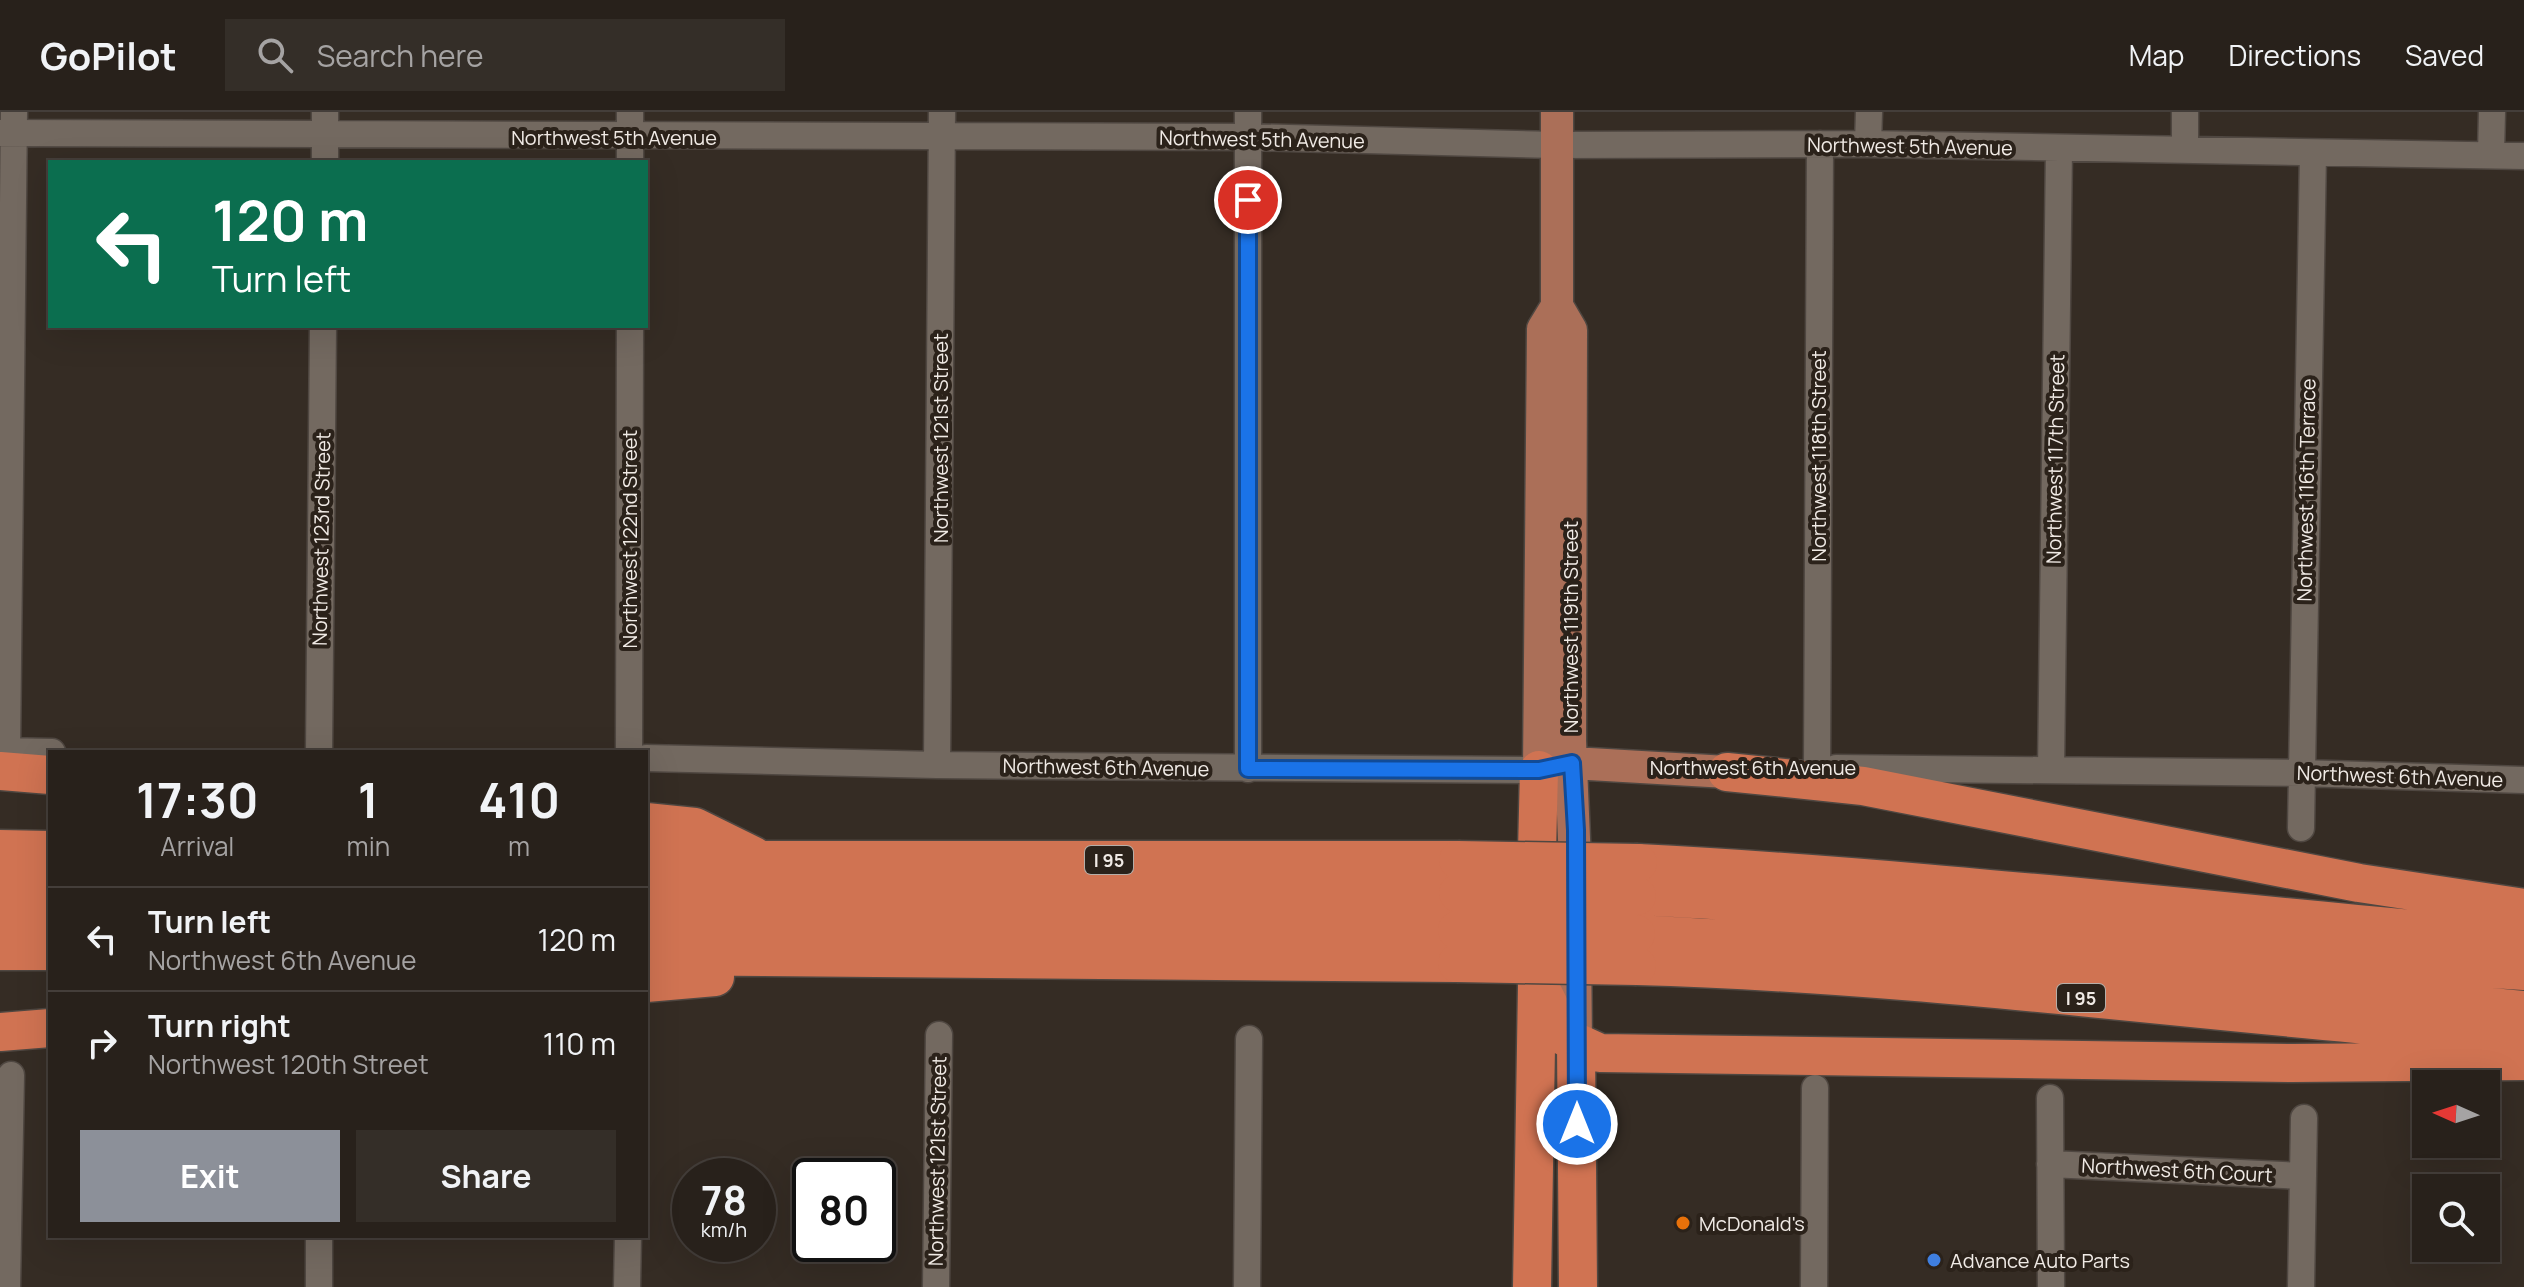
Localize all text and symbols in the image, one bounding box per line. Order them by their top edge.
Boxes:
search box [225,19,785,91]
text: GoPilot [40,29,177,81]
icon: search [253,33,297,77]
text: Search here [317,35,484,76]
text: Map [2129,36,2184,74]
text: Directions [2228,36,2361,74]
text: Saved [2405,36,2484,74]
street label: Northwest 5th Avenue [511,124,717,151]
street label: Northwest 5th Avenue [1159,124,1365,154]
street label: Northwest 5th Avenue [1807,131,2013,161]
pin [1214,166,1282,234]
icon: arrive [1226,178,1270,222]
text: 120 m [212,181,368,258]
icon: left [80,192,184,296]
text: Turn left [212,254,351,303]
street label: Northwest 121st Street [927,333,954,543]
street label: Northwest 118th Street [1805,350,1832,562]
street label: Northwest 117th Street [2040,354,2070,564]
street label: Northwest 116th Terrace [2291,378,2321,602]
street label: Northwest 122nd Street [616,430,643,648]
street label: Northwest 123rd Street [306,432,336,646]
street label: Northwest 119th Street [1557,521,1584,733]
street label: Northwest 6th Avenue [1003,752,1209,782]
street label: Northwest 6th Avenue [1650,754,1856,781]
street label: Northwest 6th Avenue [2296,759,2504,793]
text: 17:30 [136,767,259,832]
text: 1 [358,767,379,832]
text: 410 [478,767,560,832]
text: Arrival [160,828,234,864]
text: min [347,828,390,864]
text: m [508,828,530,864]
road number: I 95 [1085,846,1133,874]
text: Turn left [148,901,271,942]
icon: left [80,917,124,961]
text: 120 m [537,919,616,960]
text: Northwest 6th Avenue [148,942,417,978]
road number: I 95 [2057,984,2105,1012]
text: Turn right [148,1005,291,1046]
icon: right [80,1021,124,1065]
text: 110 m [543,1023,616,1064]
text: Northwest 120th Street [148,1046,429,1082]
street label: Northwest 121st Street [922,1056,952,1266]
north arrow [2412,1070,2500,1158]
map controls [2412,1070,2500,1262]
position arrow [1535,1082,1619,1166]
button: Exit [80,1130,340,1222]
button: Share [356,1130,616,1222]
street label: Northwest 6th Court [2081,1152,2273,1188]
speed limit sign: 80 [792,1158,896,1262]
text: 78 [701,1172,747,1227]
button: search [2412,1174,2500,1262]
place label: McDonald's [1699,1210,1805,1237]
marker: McDonald's [1674,1214,1692,1232]
text: km/h [701,1216,747,1243]
place label: Advance Auto Parts [1950,1247,2130,1274]
marker: Advance Auto Parts [1925,1251,1943,1269]

